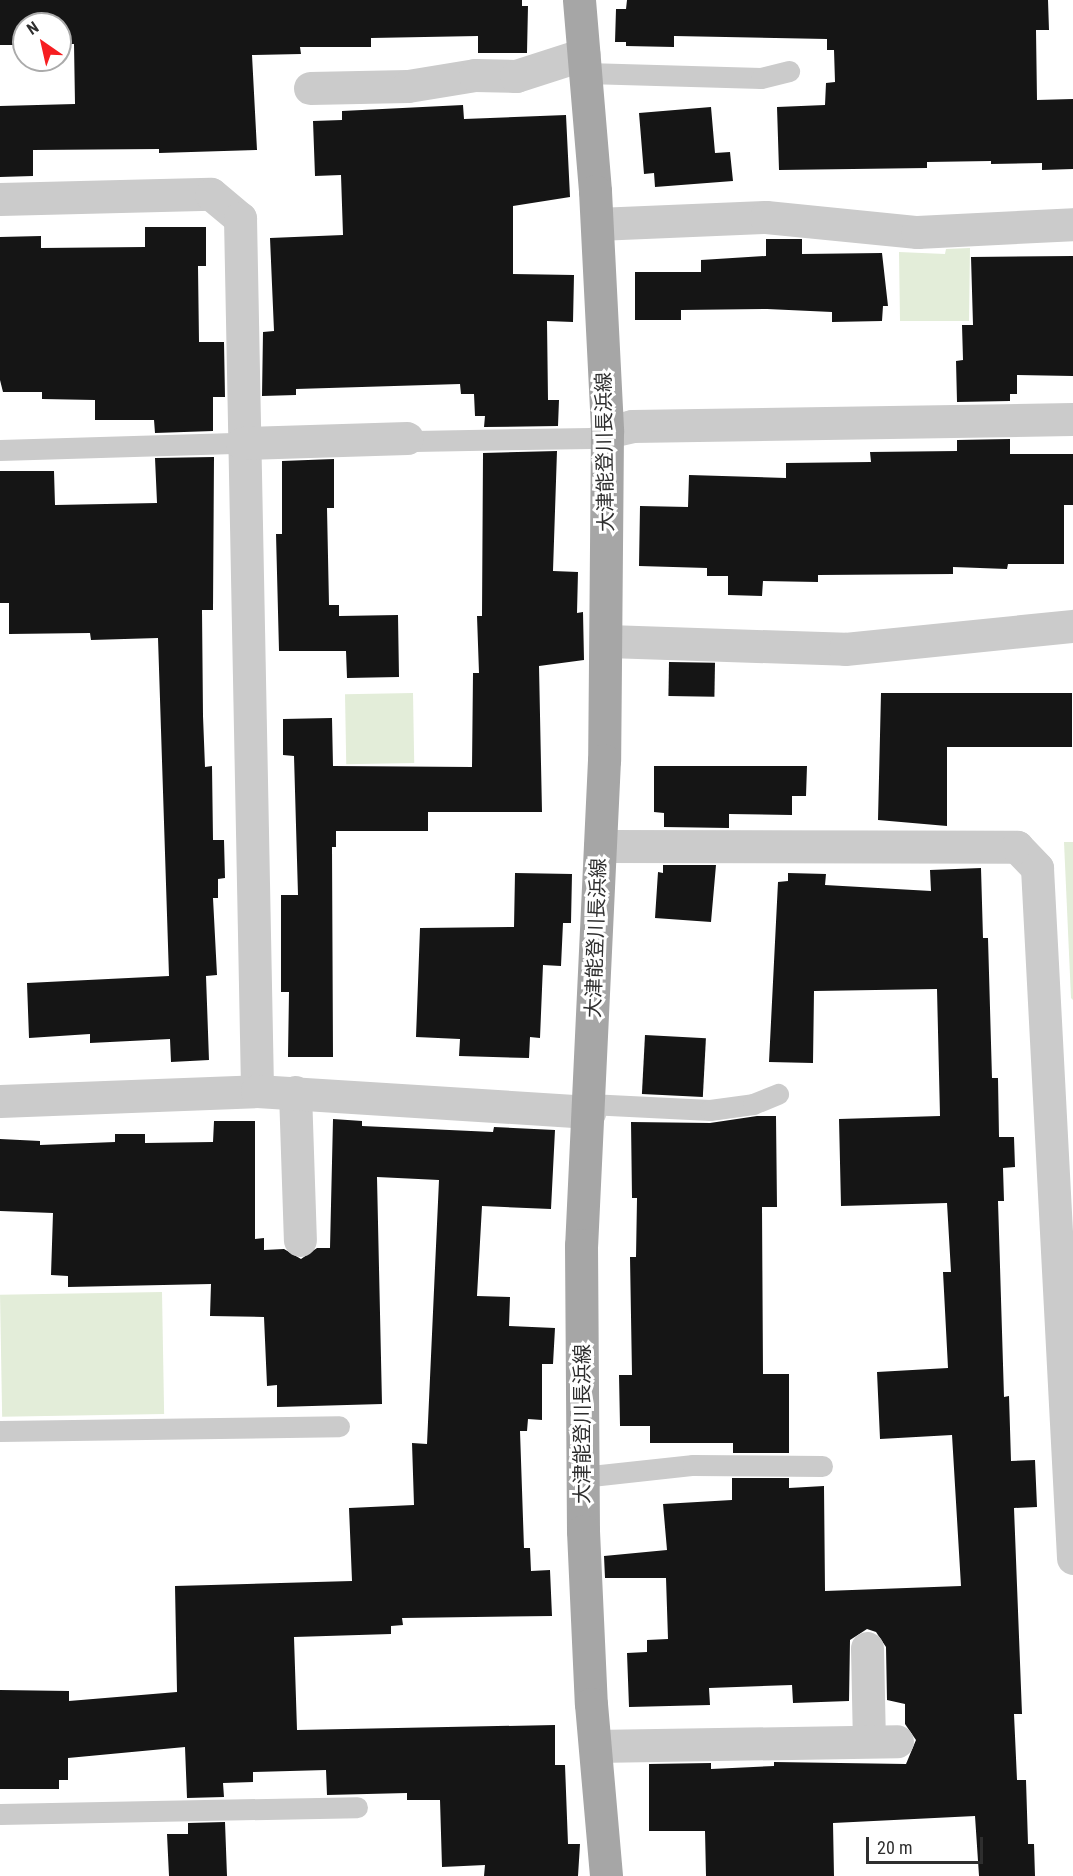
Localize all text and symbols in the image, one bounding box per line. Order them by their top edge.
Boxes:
north arrow [12,12,72,72]
text: N [23,18,42,39]
street label: 大津能登川長浜線 [592,372,618,532]
street label: 大津能登川長浜線 [581,858,611,1018]
street label: 大津能登川長浜線 [570,1344,594,1504]
scale bar [869,1825,986,1863]
text: 20 m [877,1837,912,1858]

